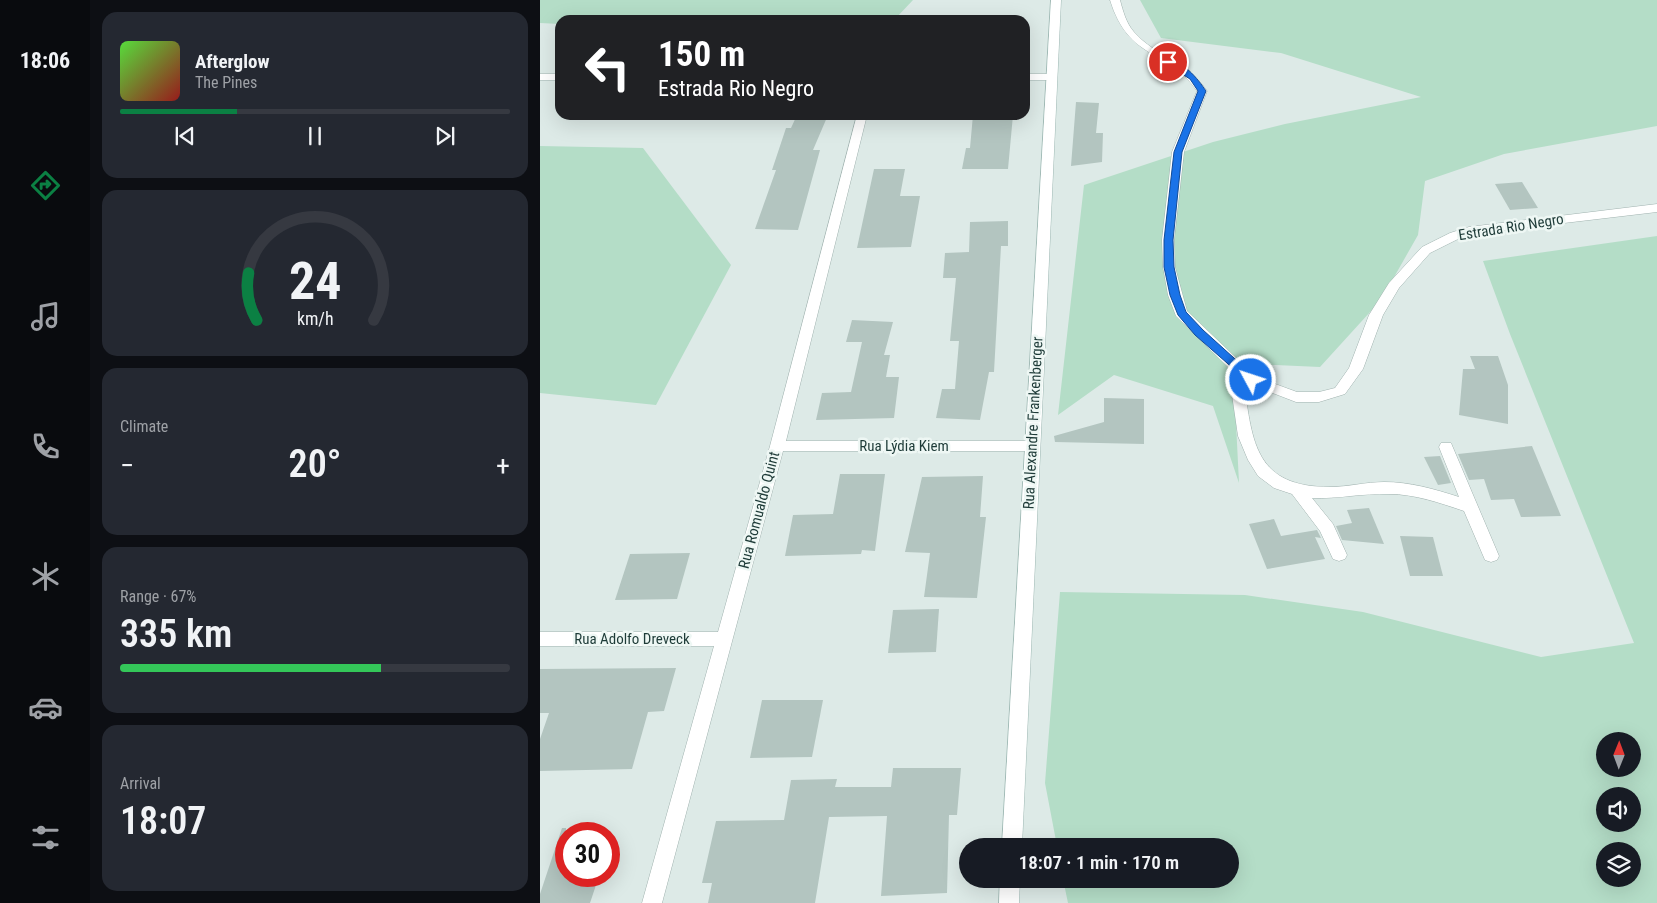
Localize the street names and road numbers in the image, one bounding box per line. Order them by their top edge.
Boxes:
street label: Estrada Rio Negro [1457,210,1565,244]
street label: Rua Alexandre Frankenberger [1019,336,1047,510]
street label: Rua Lýdia Kiem [859,437,949,455]
street label: Rua Romualdo Quint [735,450,783,570]
street label: Rua Adolfo Dreveck [574,630,690,648]

